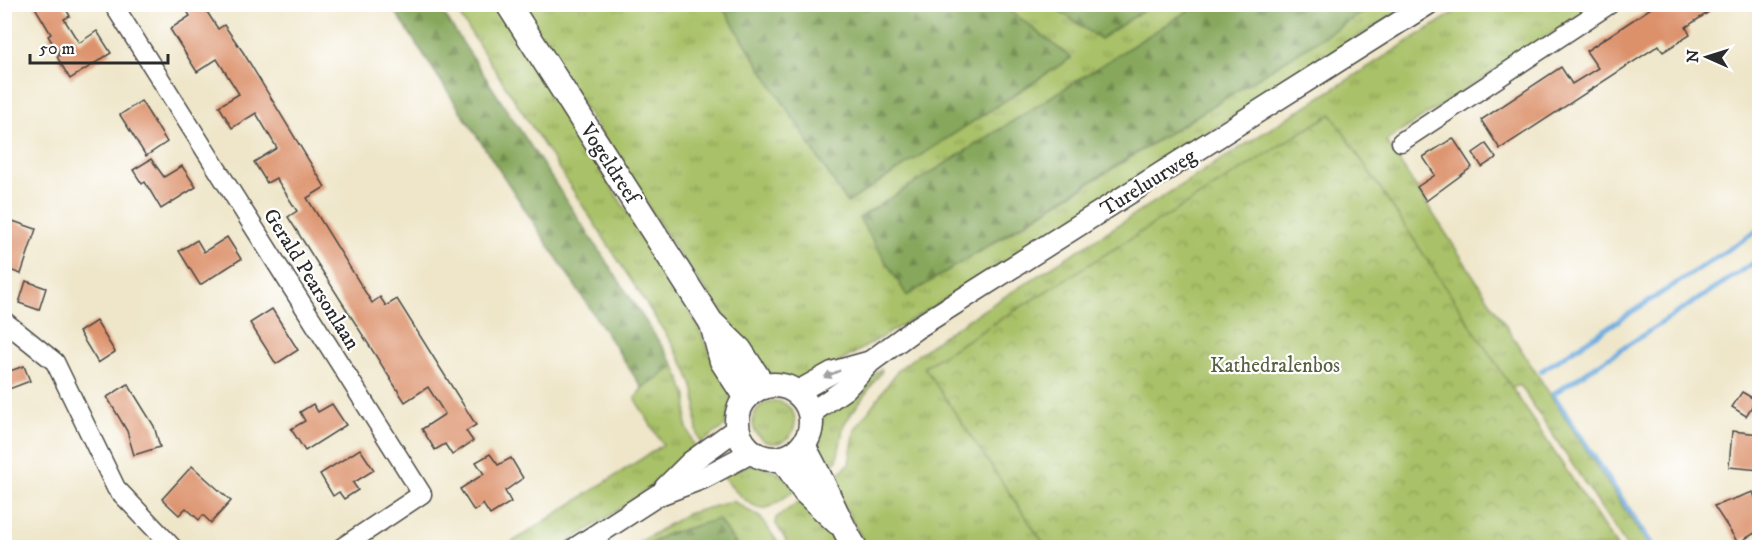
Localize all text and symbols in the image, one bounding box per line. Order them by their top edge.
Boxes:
scale bar [30,27,168,65]
north arrow [1677,27,1737,87]
text: 50 m [39,38,75,60]
text: N [1683,49,1703,63]
street label: Vogeldreef [573,118,646,211]
street label: Tureluurweg [1096,143,1202,222]
street label: Gerald Pearsonlaan [257,204,365,355]
park label: Kathedralenbos [1210,353,1340,379]
one-way arrow [822,369,840,379]

